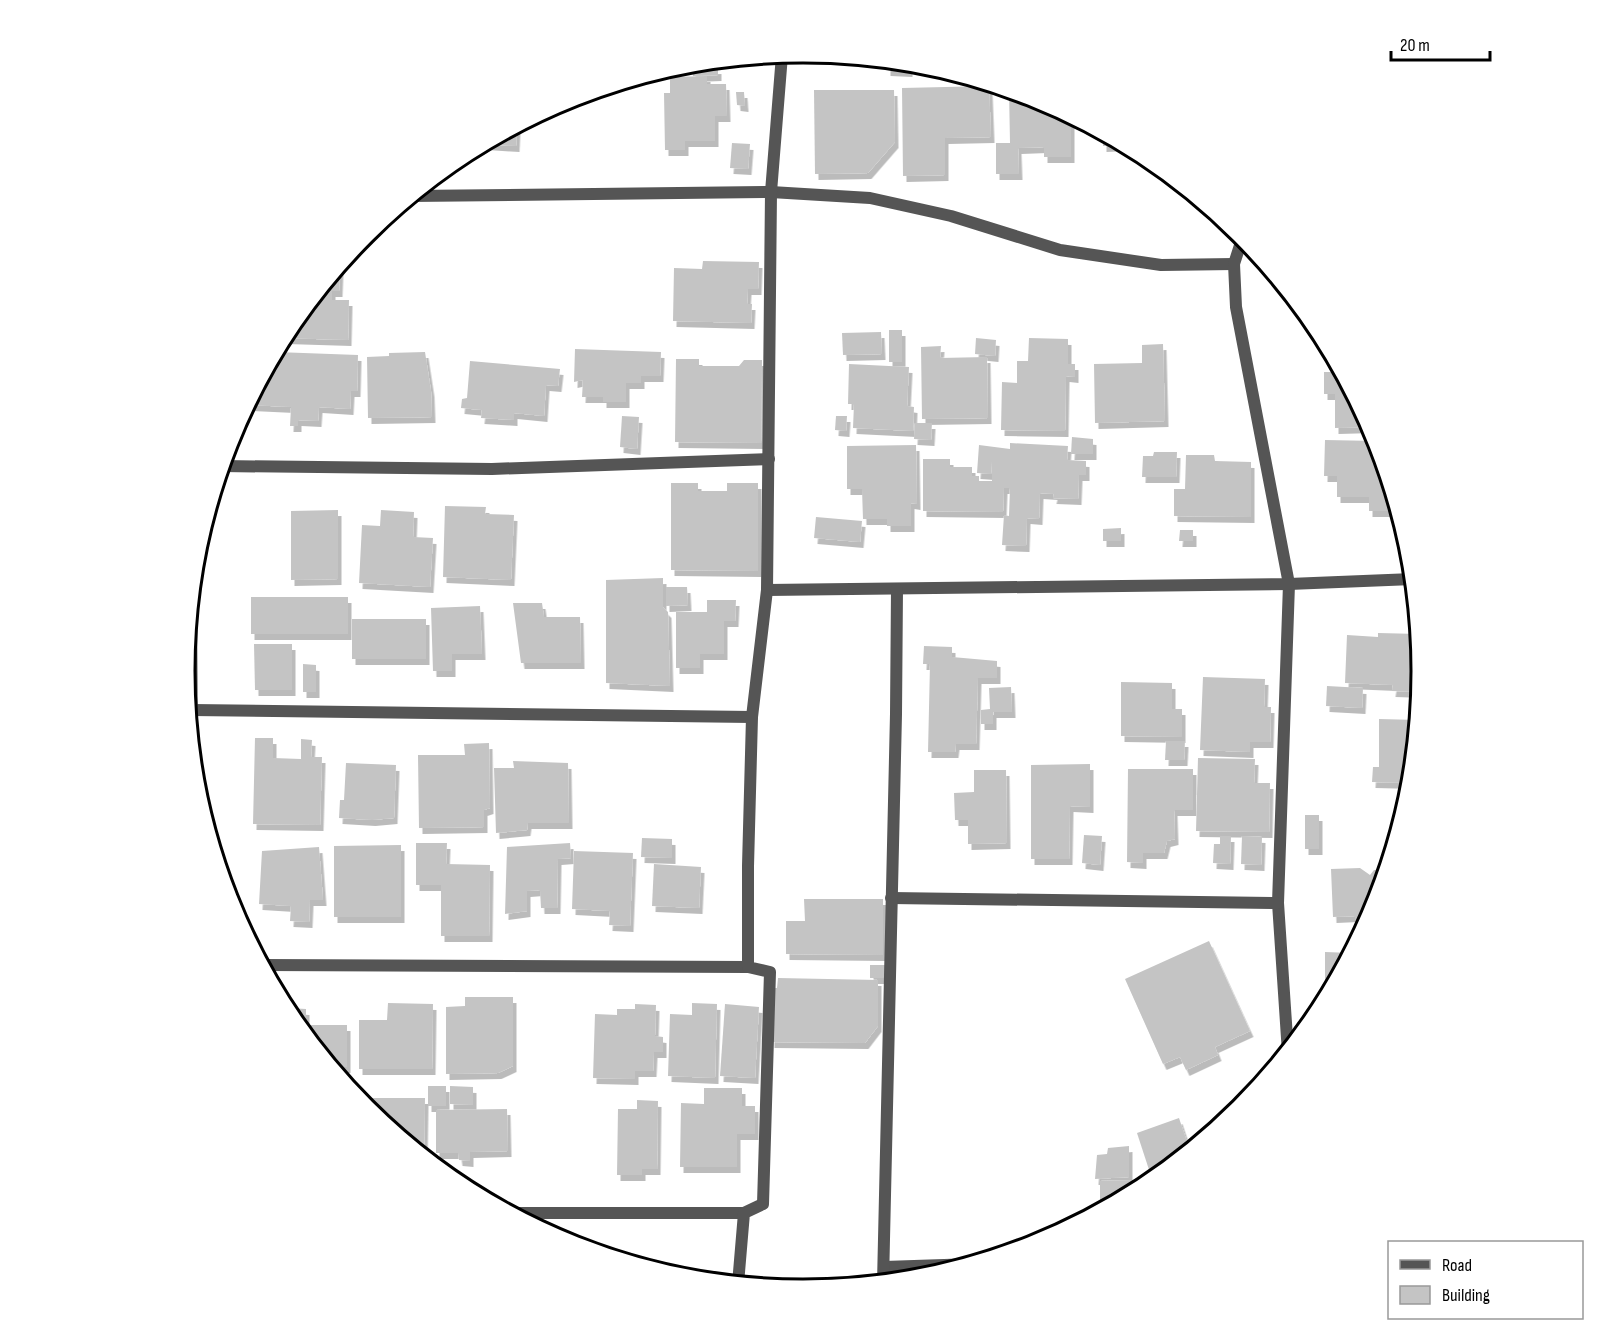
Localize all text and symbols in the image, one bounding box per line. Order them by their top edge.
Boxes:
scale bar [1391,24,1490,62]
text: 20 m [1400,35,1430,56]
legend [1388,1241,1583,1319]
text: Road [1442,1255,1472,1276]
text: Building [1442,1285,1490,1306]

